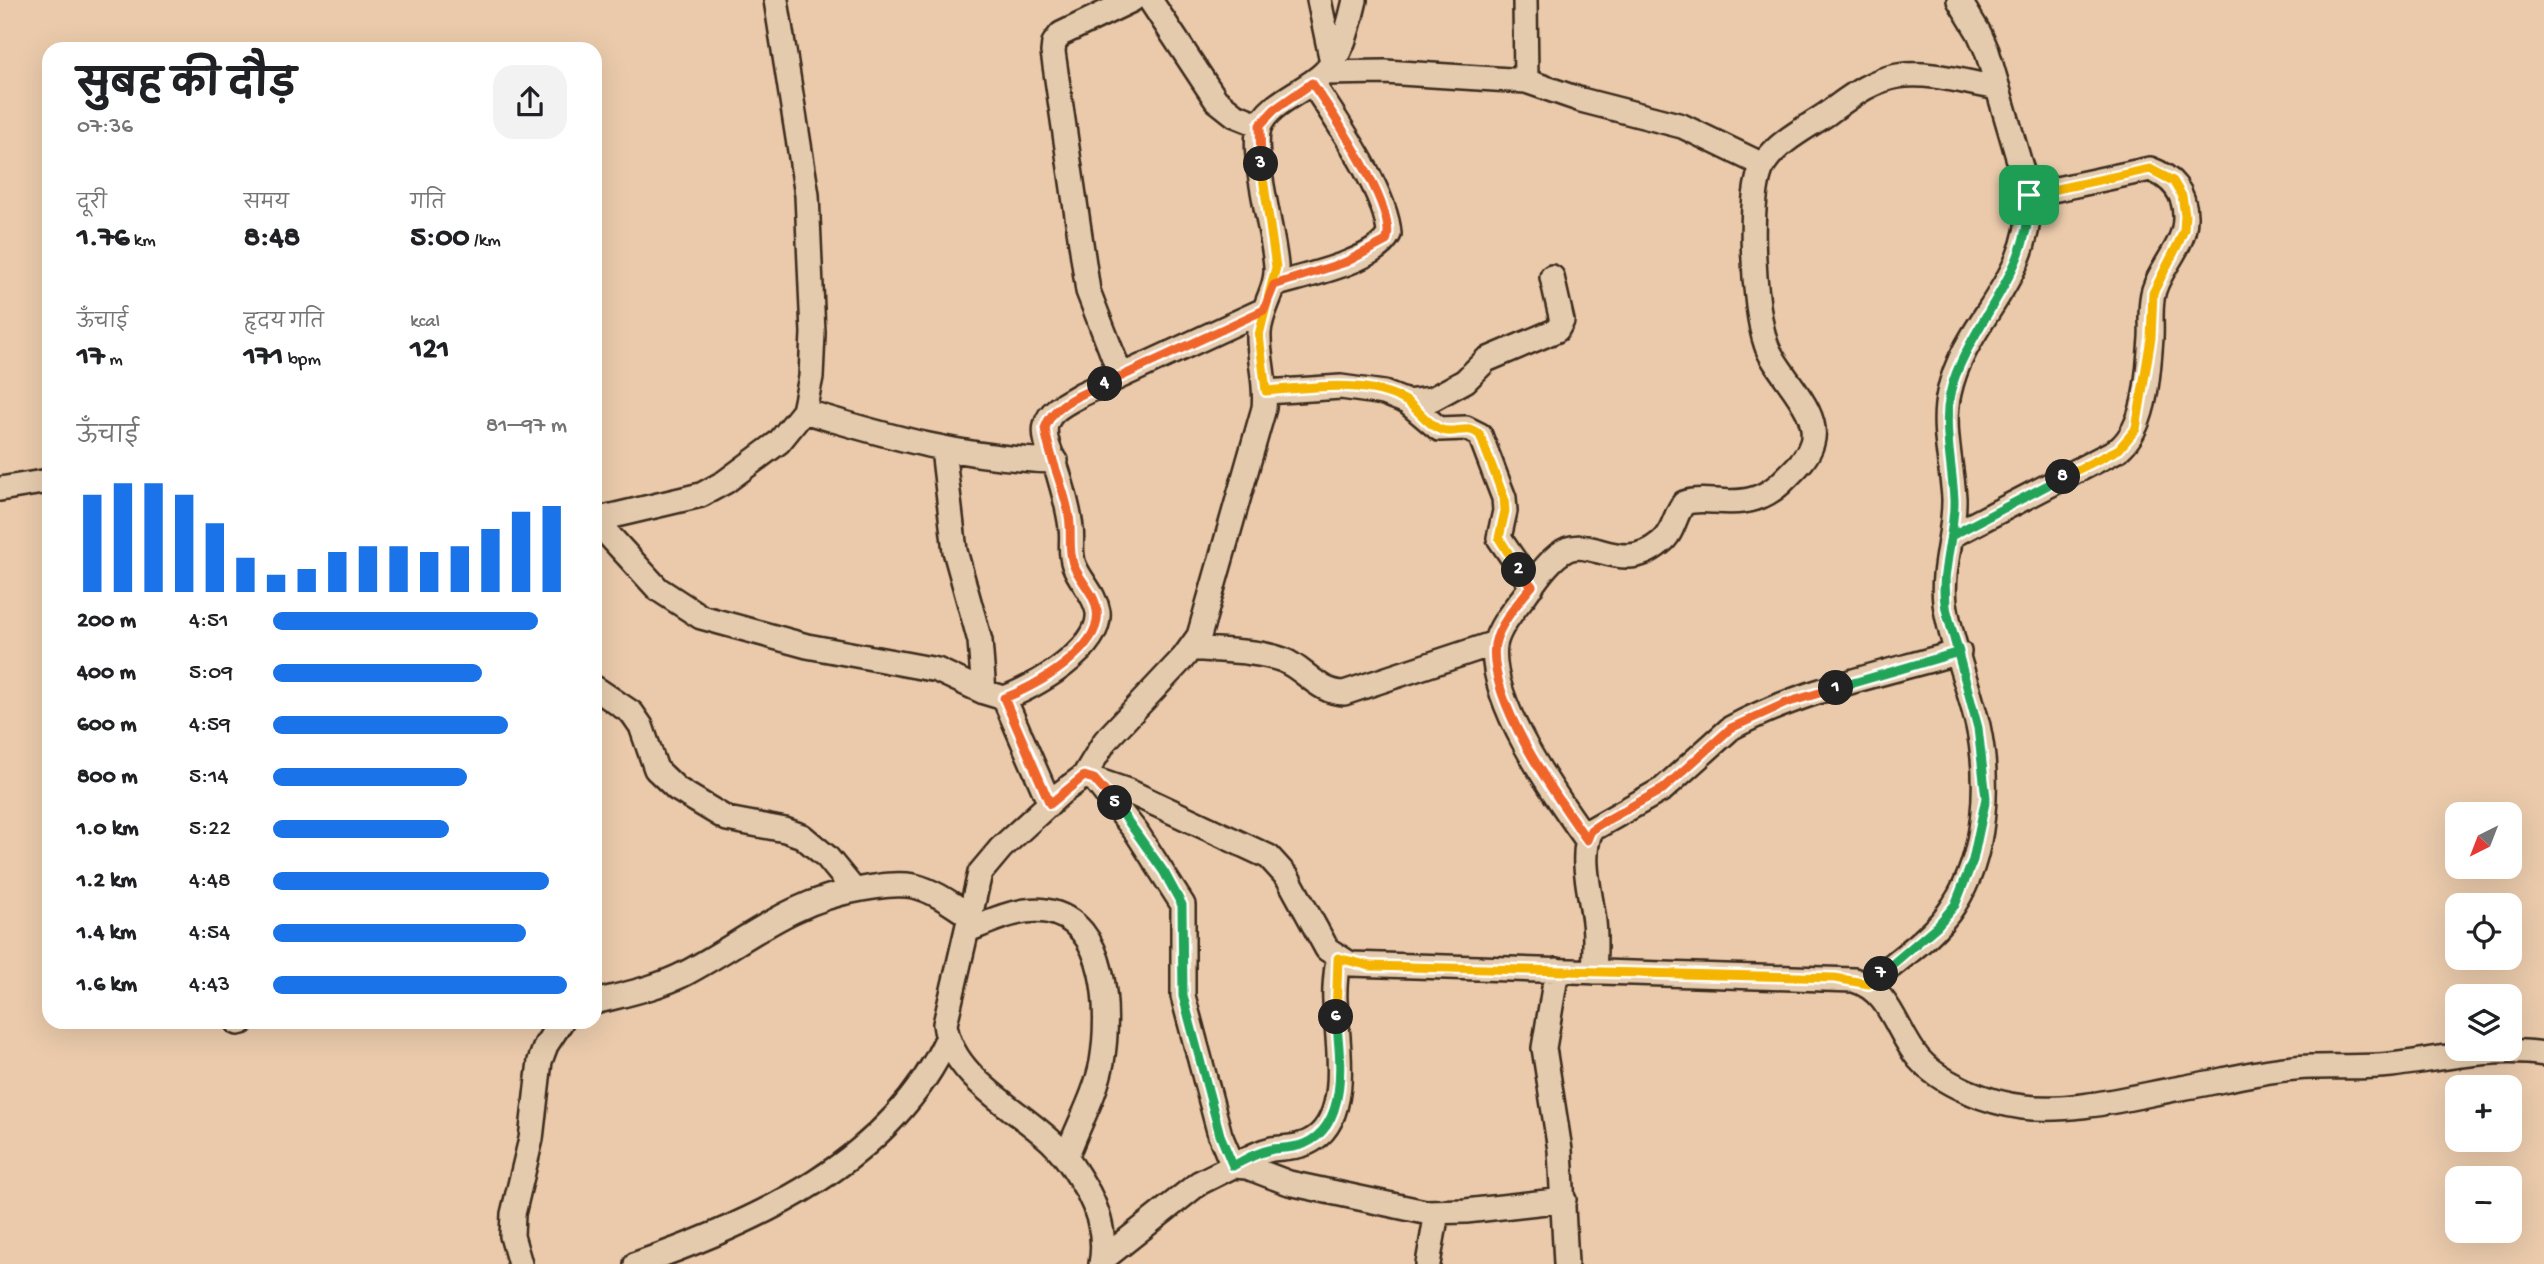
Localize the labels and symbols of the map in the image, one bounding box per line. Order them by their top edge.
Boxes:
pin: 3 [1244,146,1278,182]
pin [1999,165,2059,225]
pin: 4 [1088,366,1122,402]
pin: 8 [2046,460,2080,494]
pin: 2 [1502,552,1536,588]
pin: 1 [1818,670,1854,706]
pin: 5 [1098,786,1132,820]
north arrow [2445,802,2522,878]
pin: 7 [1864,956,1898,992]
pin: 6 [1318,1000,1354,1034]

